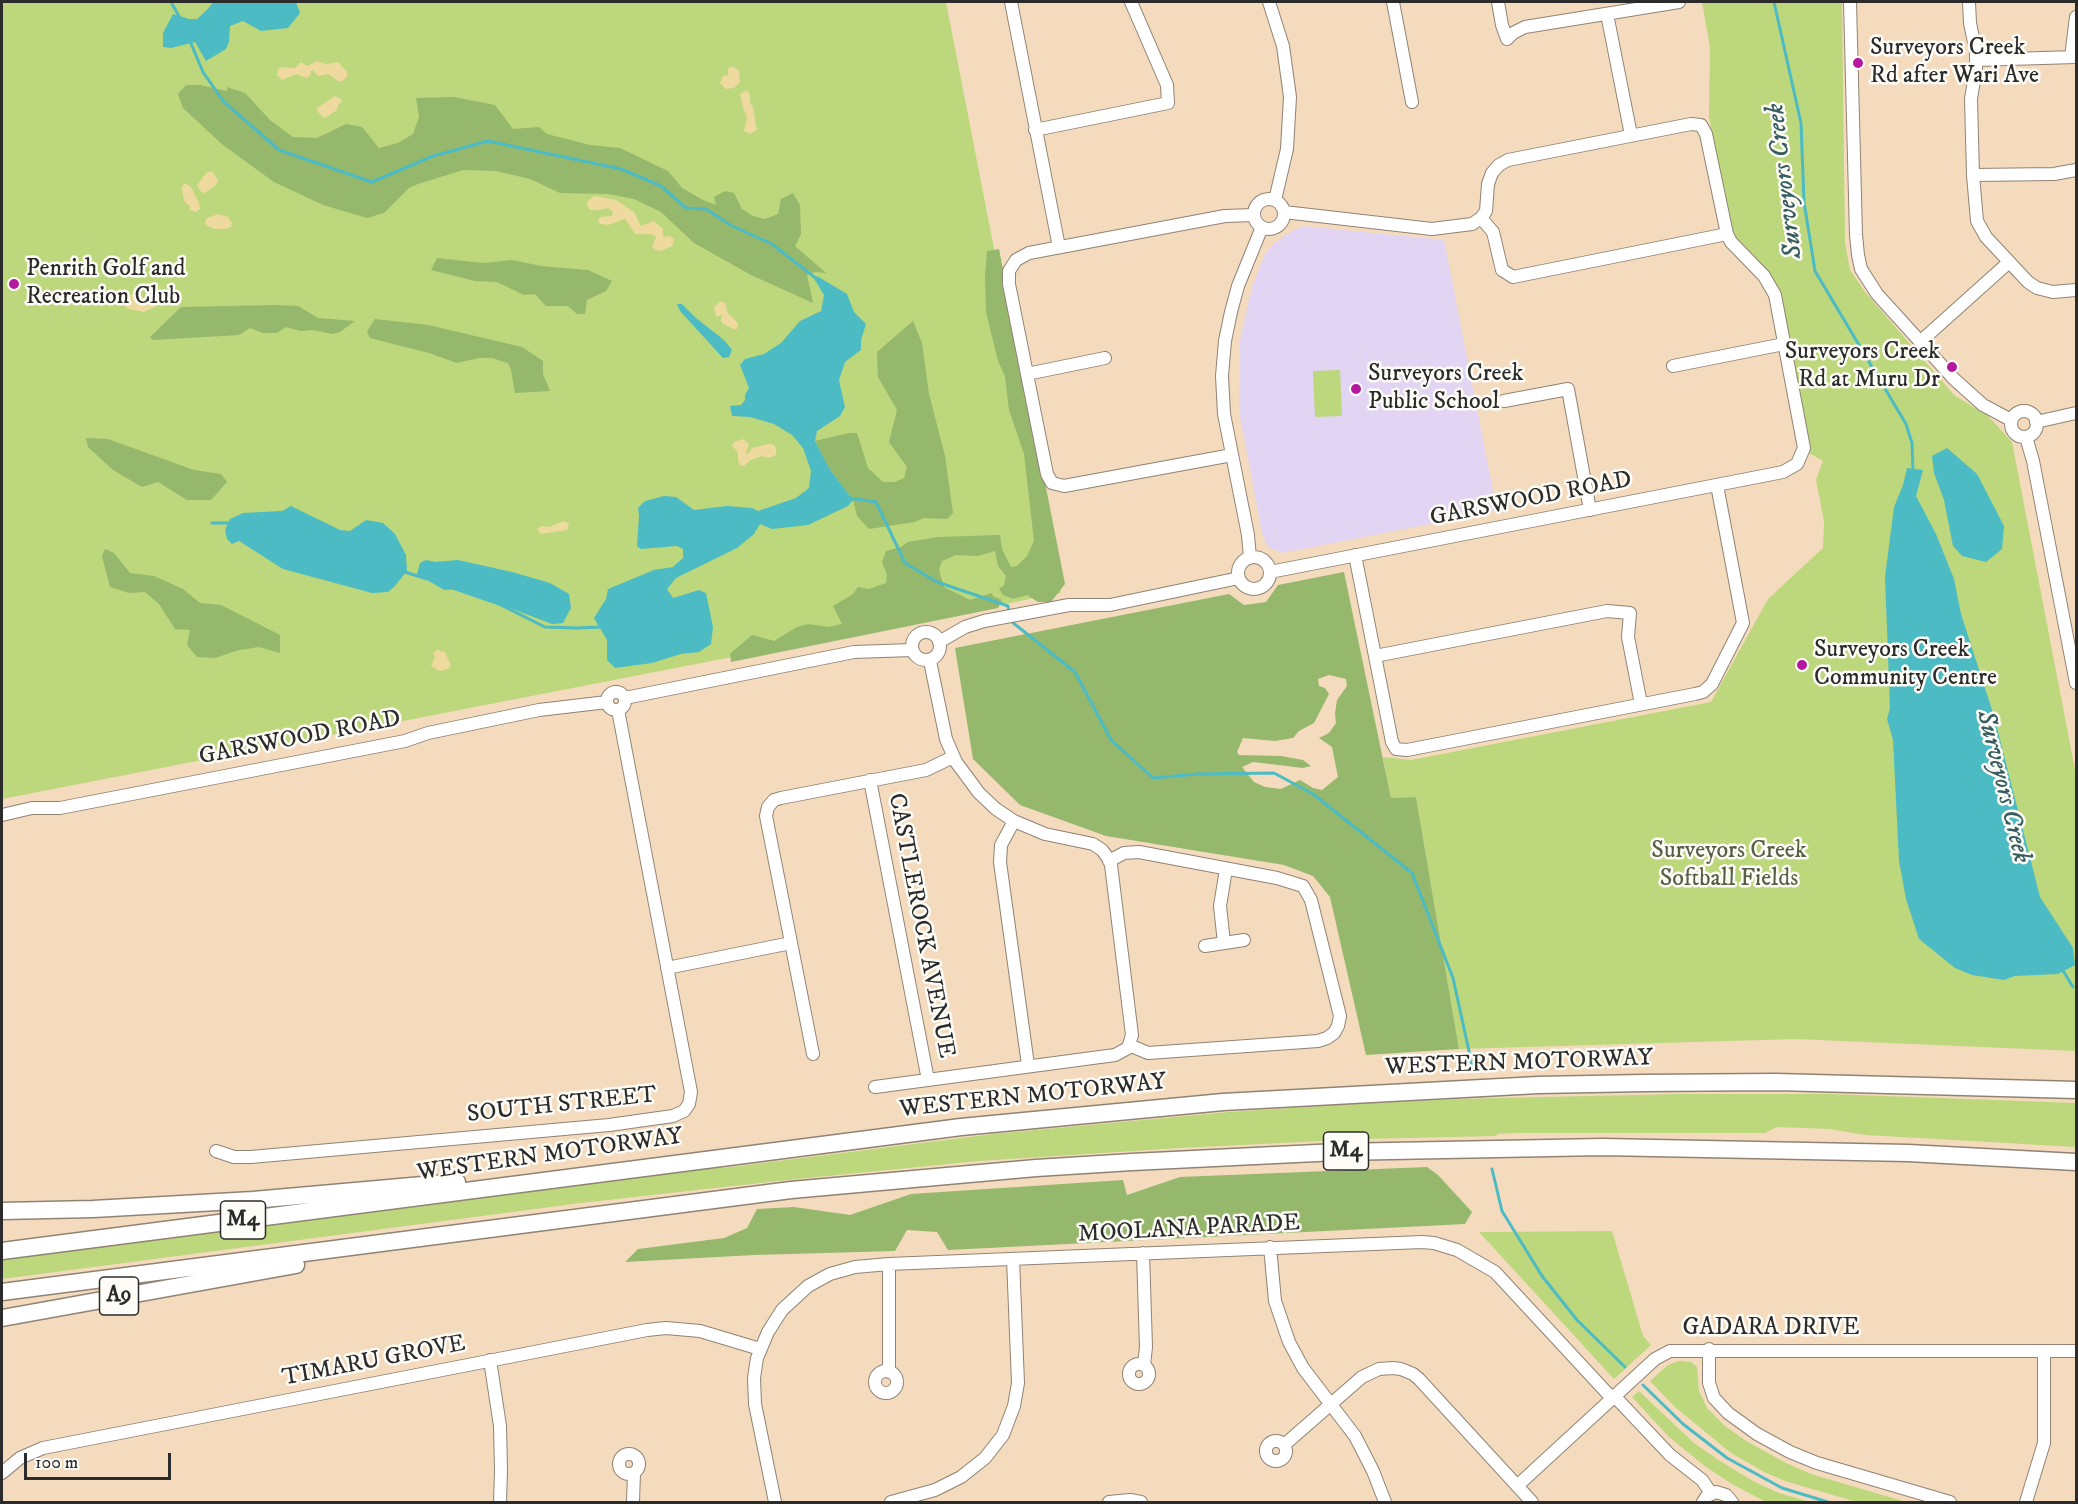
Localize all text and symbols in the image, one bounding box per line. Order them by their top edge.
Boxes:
place label: Surveyors Creek Rd after Wari Ave [1870,35,2039,91]
marker: Surveyors Creek Rd after Wari Ave [1851,56,1865,70]
water label: Surveyors Creek [1761,102,1811,260]
place label: Penrith Golf and Recreation Club [26,256,186,312]
marker: Penrith Golf and Recreation Club [7,277,21,291]
place label: Surveyors Creek Rd at Muru Dr [1785,339,1940,395]
marker: Surveyors Creek Rd at Muru Dr [1945,360,1959,374]
place label: Surveyors Creek Public School [1368,361,1523,417]
marker: Surveyors Creek Public School [1349,382,1363,396]
street label: GARSWOOD ROAD [1428,466,1634,534]
place label: Surveyors Creek Community Centre [1814,637,1997,693]
marker: Surveyors Creek Community Centre [1795,658,1809,672]
street label: GARSWOOD ROAD [197,705,403,773]
water label: Surveyors Creek [1968,707,2036,867]
street label: CASTLEROCK AVENUE [880,791,960,1061]
park label: Surveyors Creek Softball Fields [1651,838,1807,894]
street label: WESTERN MOTORWAY [1385,1045,1653,1083]
street label: WESTERN MOTORWAY [898,1069,1168,1125]
street label: SOUTH STREET [466,1082,658,1130]
street label: WESTERN MOTORWAY [415,1123,685,1189]
road number: M4 [1324,1132,1368,1170]
road number: M4 [220,1201,266,1239]
street label: MOOLANA PARADE [1077,1210,1301,1250]
road number: A9 [100,1277,138,1315]
street label: GADARA DRIVE [1682,1315,1860,1343]
street label: TIMARU GROVE [280,1330,468,1394]
scale bar [27,1441,174,1479]
text: 100 m [35,1452,78,1474]

